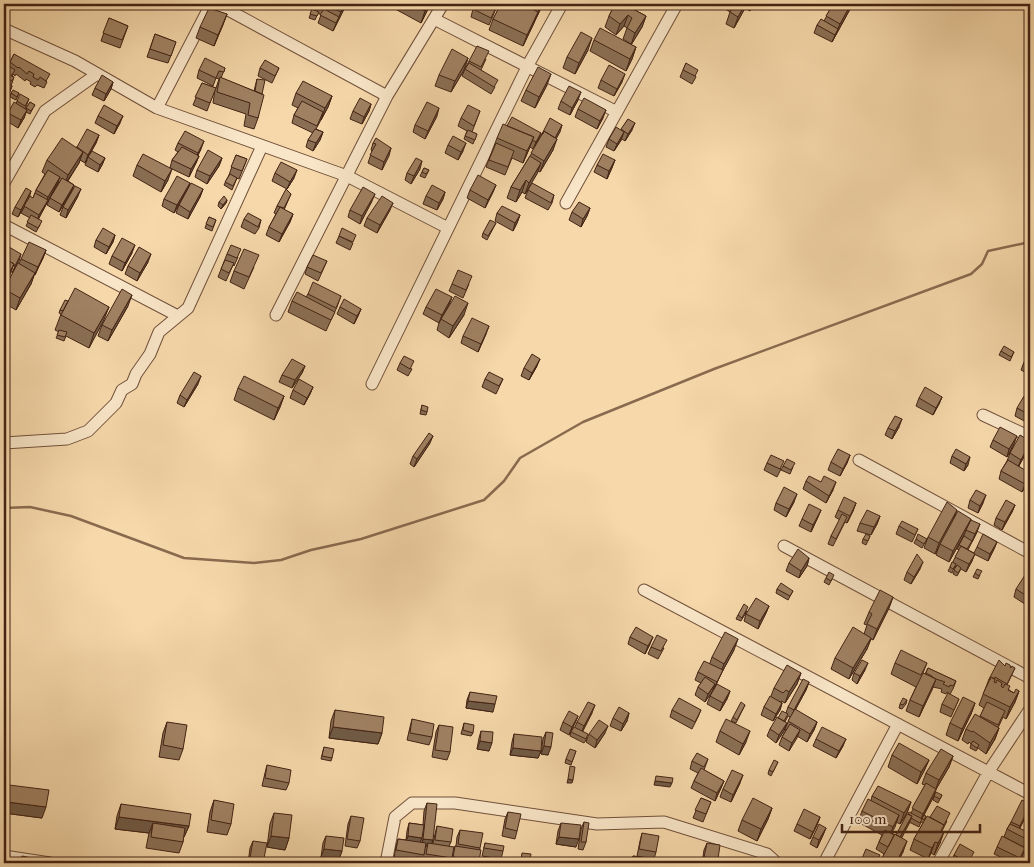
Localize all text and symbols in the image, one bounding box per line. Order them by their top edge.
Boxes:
scale bar [842,802,979,834]
text: 100 m [849,810,887,828]

